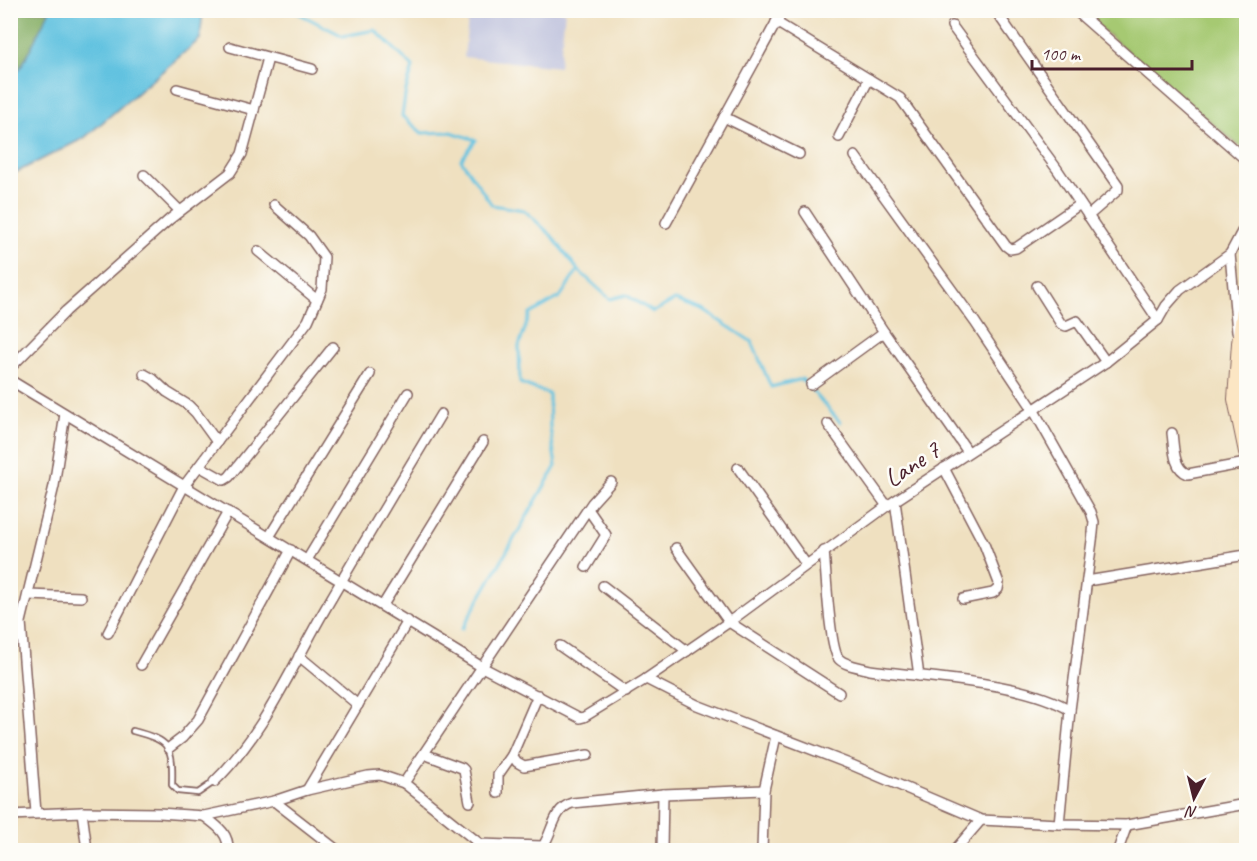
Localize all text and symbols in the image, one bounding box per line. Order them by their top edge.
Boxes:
scale bar [1032,33,1192,71]
text: 100 m [1041,43,1082,65]
street label: Lane 7 [878,433,947,495]
north arrow [1164,768,1224,828]
text: N [1183,801,1198,822]

